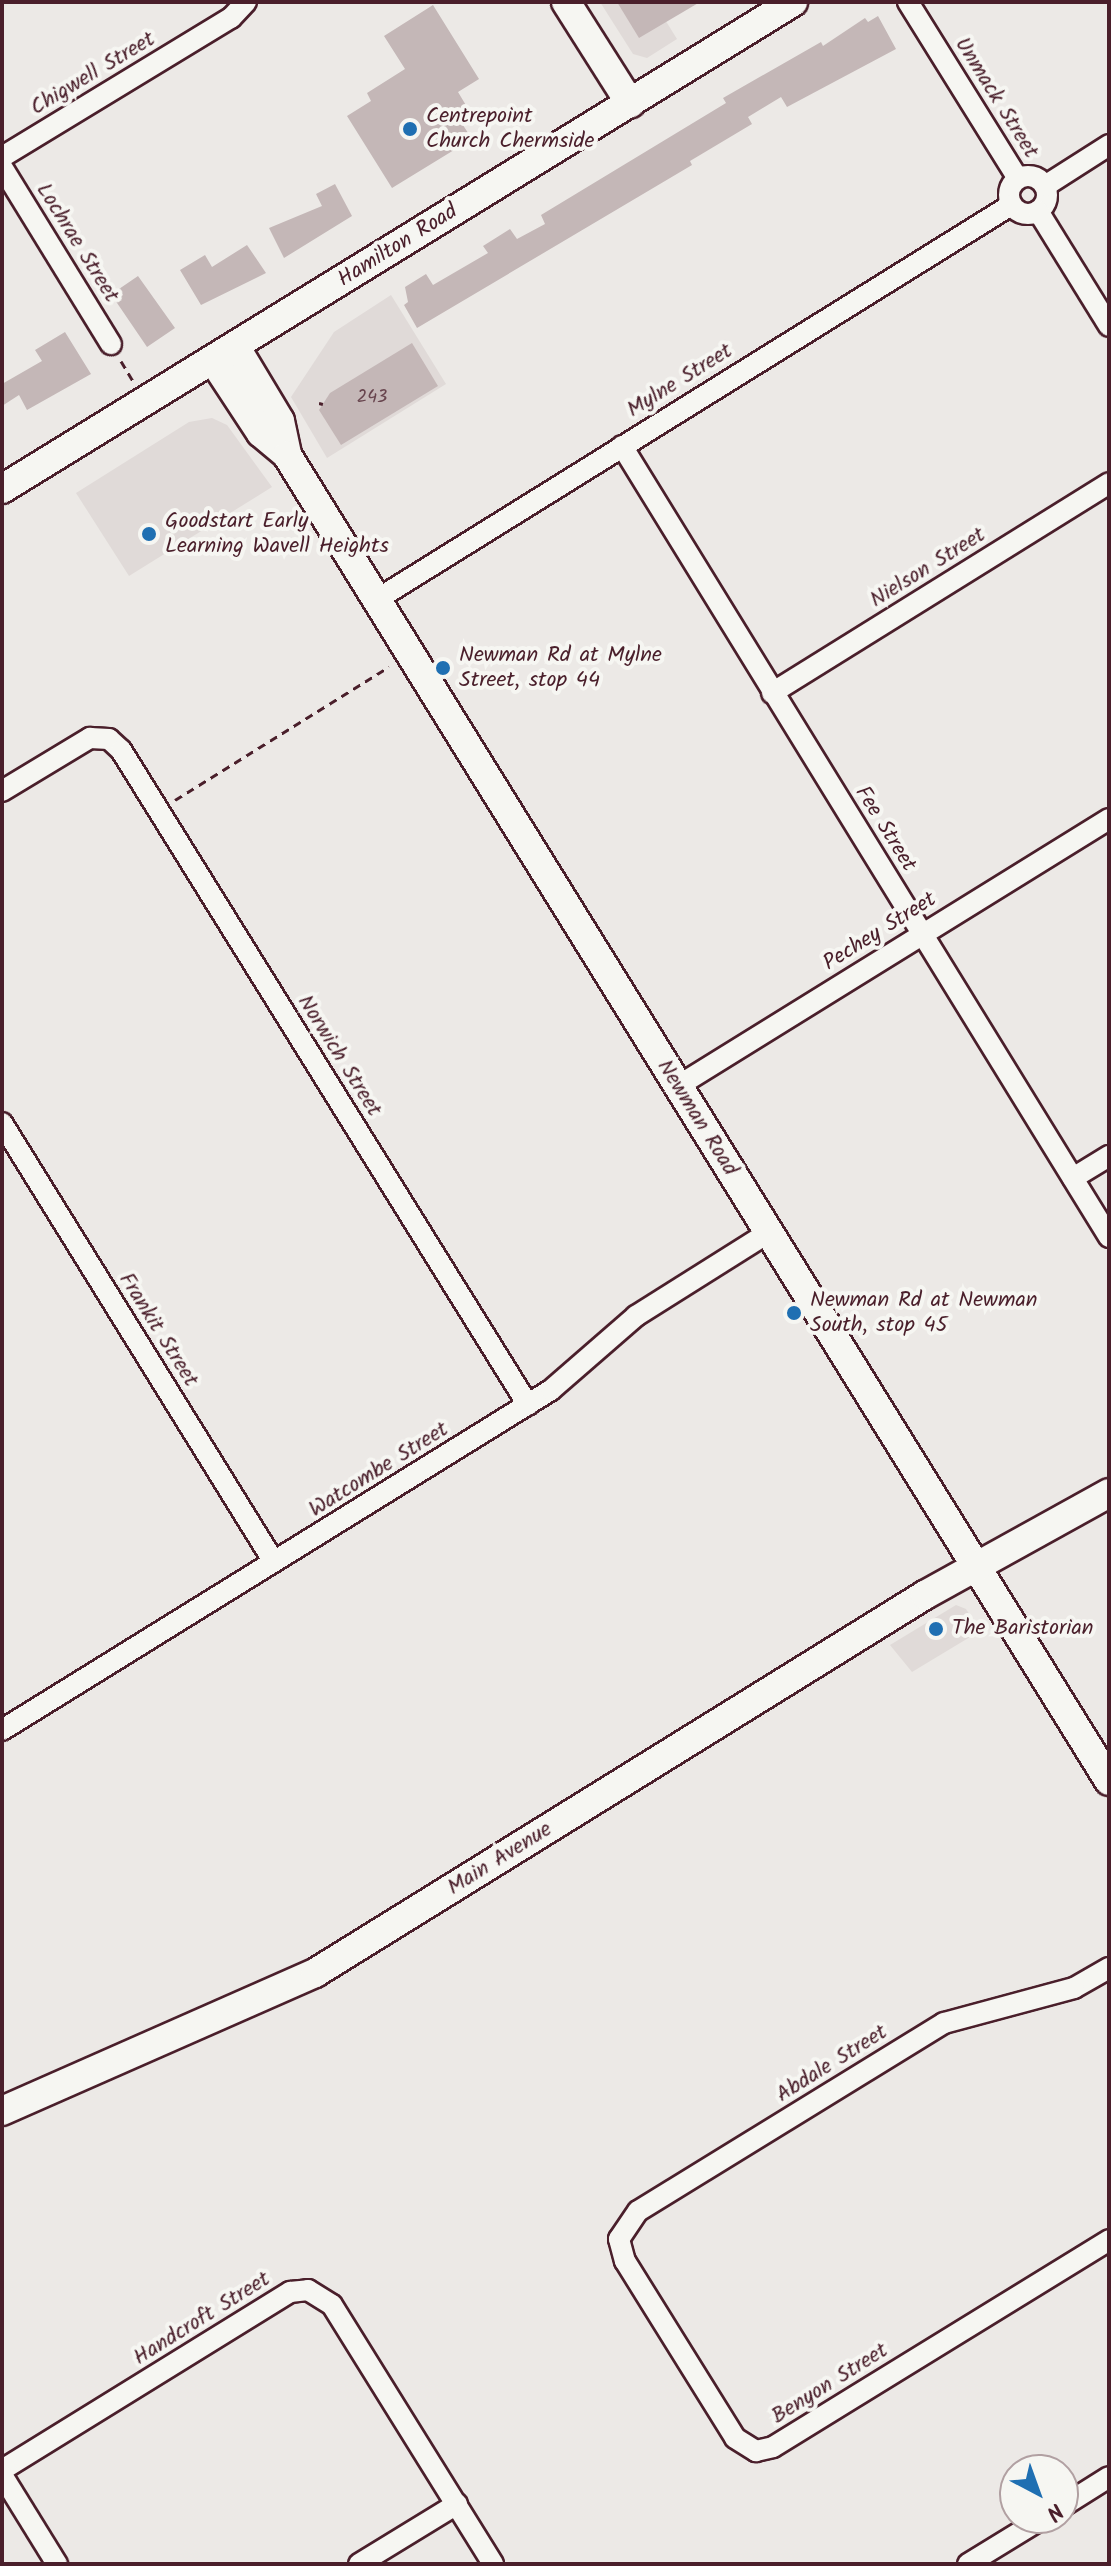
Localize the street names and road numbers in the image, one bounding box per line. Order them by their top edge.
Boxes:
street label: Chigwell Street [26,26,160,122]
street label: Unmack Street [948,33,1044,163]
street label: Lochrae Street [30,178,124,308]
street label: Hamilton Road [333,199,463,293]
street label: Mylne Street [622,338,738,424]
street label: Nielson Street [865,522,991,614]
street label: Fee Street [848,781,922,877]
street label: Pechey Street [819,887,941,977]
street label: Norwich Street [291,990,387,1122]
street label: Newman Road [651,1055,743,1181]
street label: Frankit Street [112,1268,204,1392]
street label: Watcombe Street [304,1417,454,1523]
street label: Main Avenue [443,1816,557,1902]
street label: Abdale Street [772,2019,892,2109]
street label: Handcroft Street [129,2266,275,2372]
street label: Benyon Street [767,2338,893,2430]

